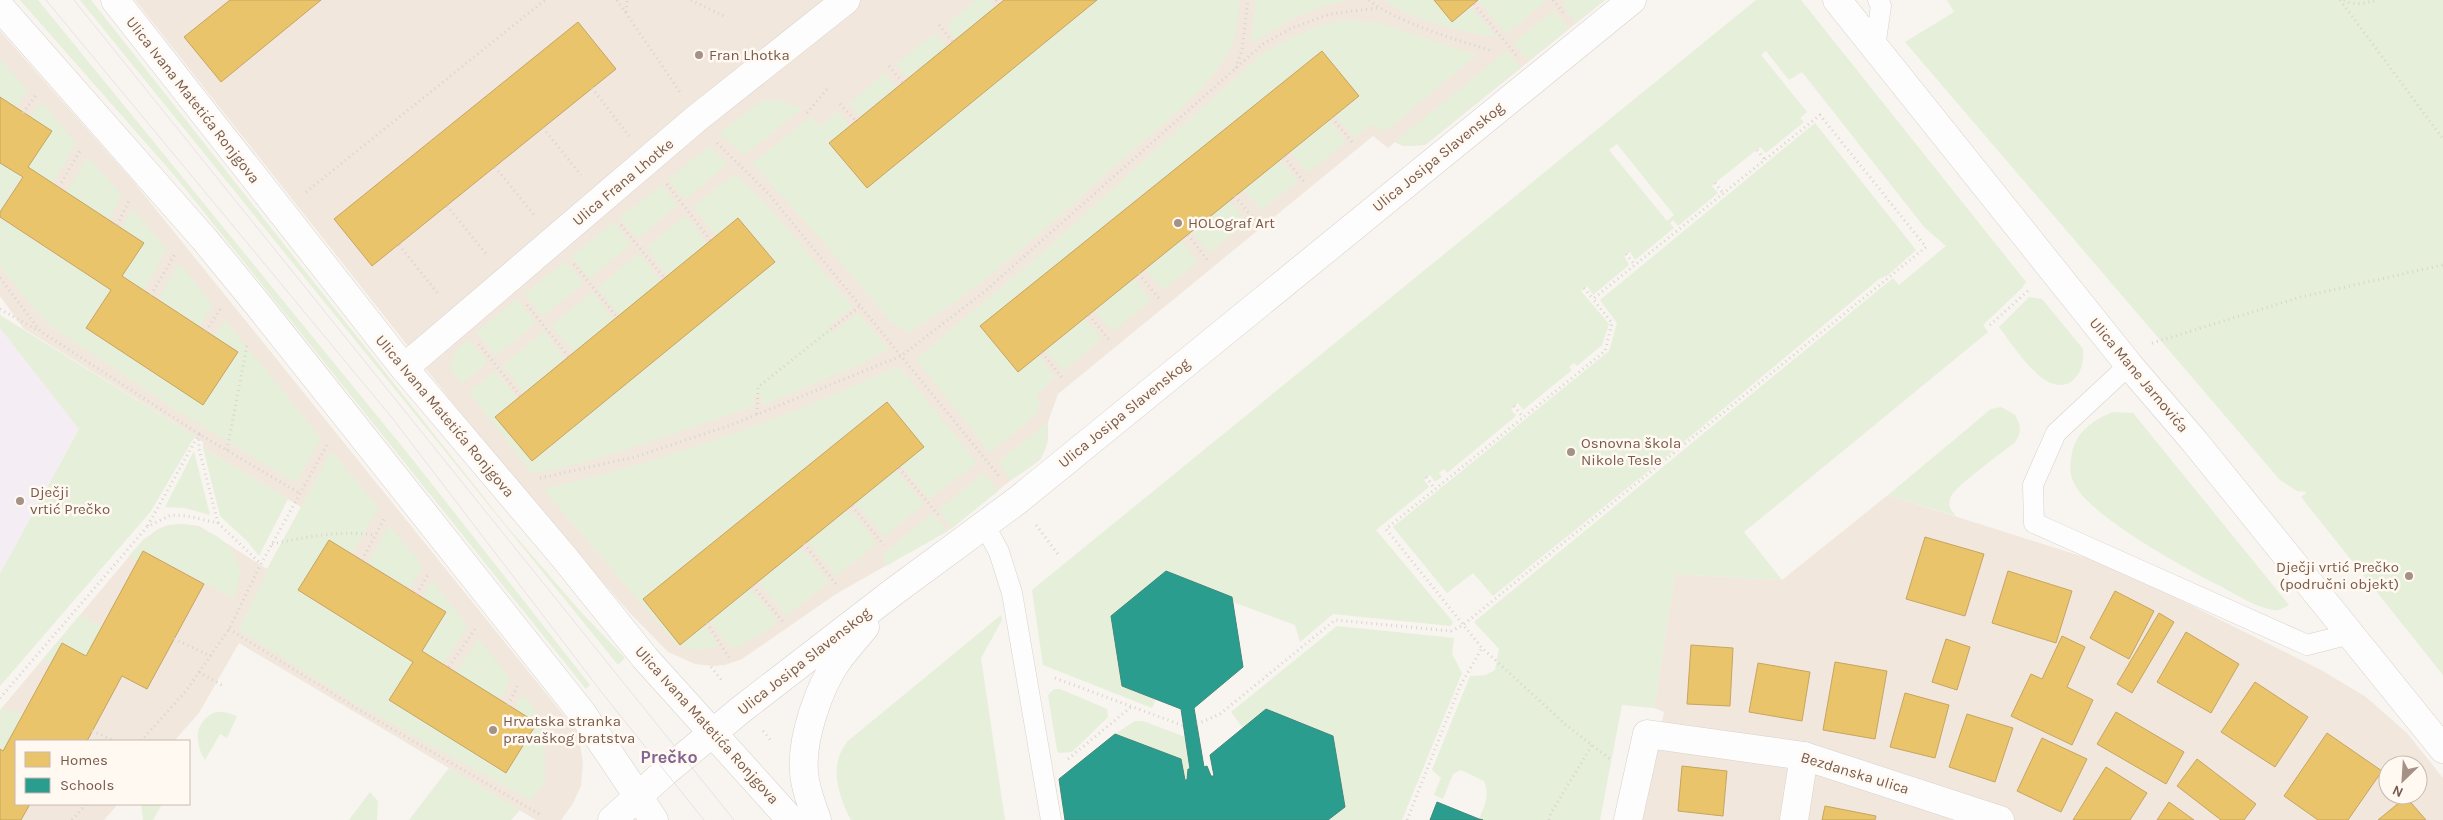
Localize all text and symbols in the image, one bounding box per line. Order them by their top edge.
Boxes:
street label: Ulica Ivana Matetića Ronjgova [122,13,264,187]
place label: Fran Lhotka [709,46,790,64]
marker: Fran Lhotka [693,49,705,61]
street label: Ulica Josipa Slavenskog [1369,98,1508,216]
street label: Ulica Frana Lhotke [569,134,677,230]
place label: HOLOgraf Art [1188,214,1275,232]
marker: HOLOgraf Art [1172,217,1184,229]
street label: Ulica Mane Jarnovića [2086,314,2192,436]
street label: Ulica Ivana Matetića Ronjgova [372,331,518,501]
street label: Ulica Josipa Slavenskog [1055,354,1194,472]
place label: Osnovna škola Nikole Tesle [1581,434,1681,469]
marker: Osnovna škola Nikole Tesle [1565,446,1577,458]
place label: Dječji vrtić Prečko [30,483,110,518]
marker: Dječji vrtić Prečko [14,495,26,507]
place label: Dječji vrtić Prečko (područni objekt) [2276,558,2399,593]
marker: Dječji vrtić Prečko (područni objekt) [2403,570,2415,582]
street label: Ulica Josipa Slavenskog [734,603,875,719]
street label: Ulica Ivana Matetića Ronjgova [631,642,783,808]
place label: Hrvatska stranka pravaškog bratstva [503,712,635,747]
marker: Hrvatska stranka pravaškog bratstva [487,724,499,736]
legend [15,740,190,805]
district label: Prečko [640,746,698,768]
street label: Bezdanska ulica [1799,748,1911,798]
text: Homes [60,751,108,769]
north arrow [2378,755,2428,805]
text: Schools [60,776,114,794]
text: N [2390,782,2406,801]

